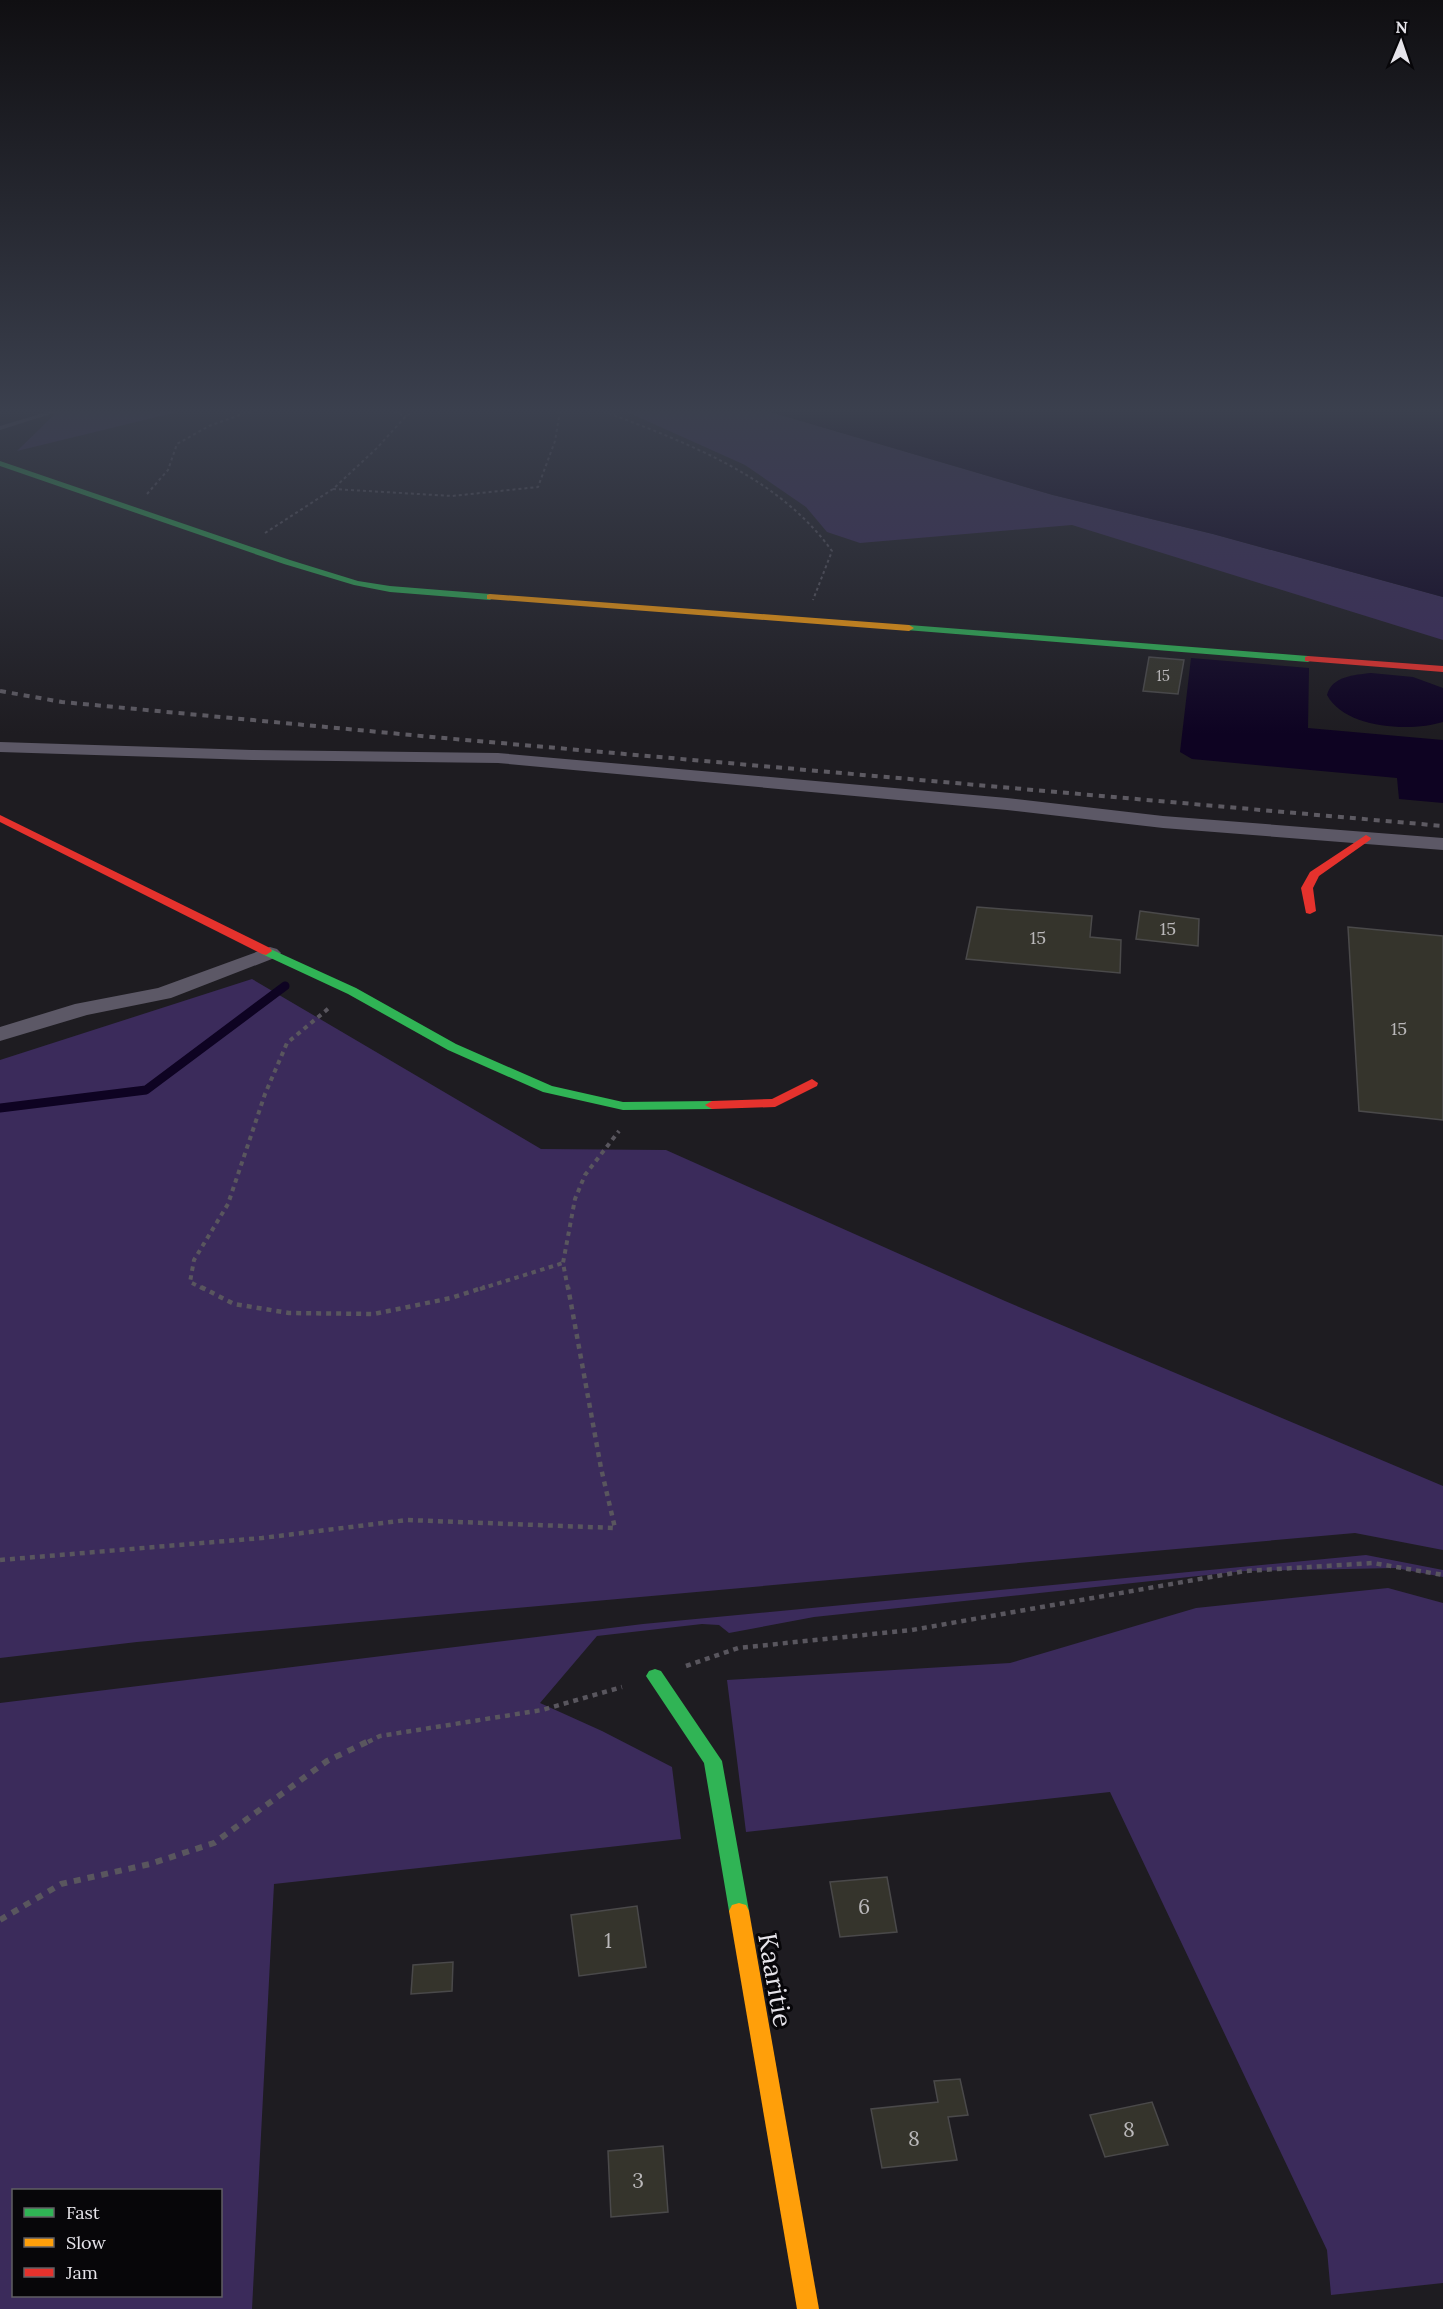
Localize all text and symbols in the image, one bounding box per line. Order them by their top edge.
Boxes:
north arrow [1371,12,1431,72]
text: N [1395,17,1408,37]
house number: 15 [1156,666,1170,685]
house number: 15 [1160,917,1176,940]
house number: 15 [1030,926,1046,949]
house number: 15 [1391,1017,1407,1040]
house number: 6 [858,1893,870,1920]
house number: 1 [604,1927,612,1954]
street label: Kaaritie [751,1930,800,2030]
house number: 8 [1123,2116,1135,2143]
house number: 8 [908,2125,920,2152]
house number: 3 [632,2167,644,2194]
legend [12,2189,222,2297]
text: Fast [66,2201,100,2224]
text: Slow [66,2231,106,2254]
text: Jam [65,2261,98,2284]

